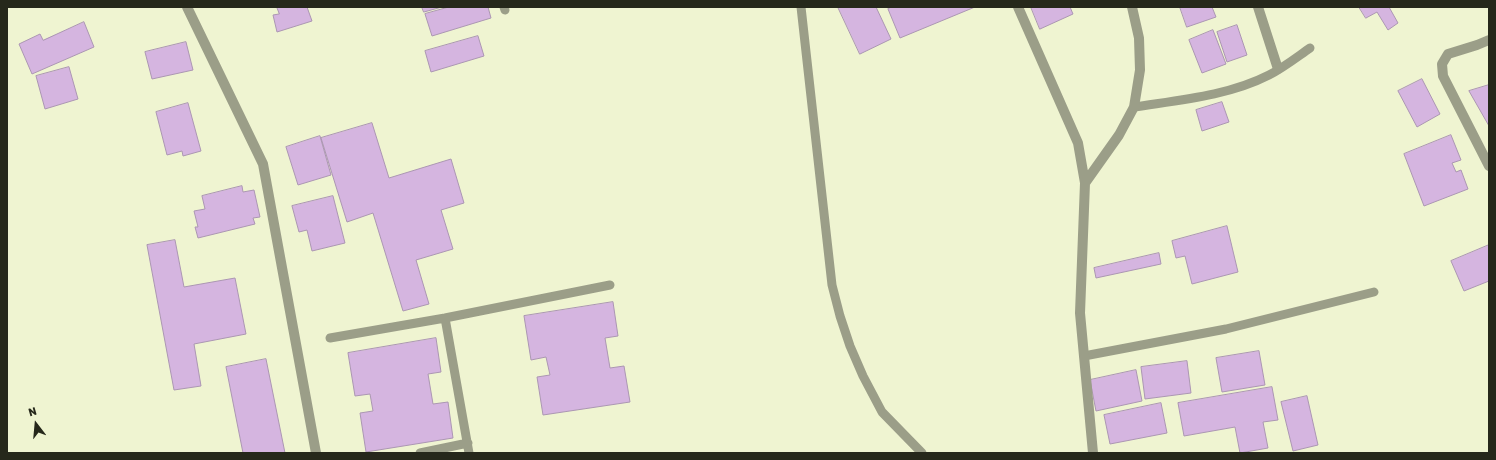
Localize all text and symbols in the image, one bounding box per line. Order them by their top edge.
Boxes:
north arrow [16,404,56,444]
text: N [27,405,38,419]

